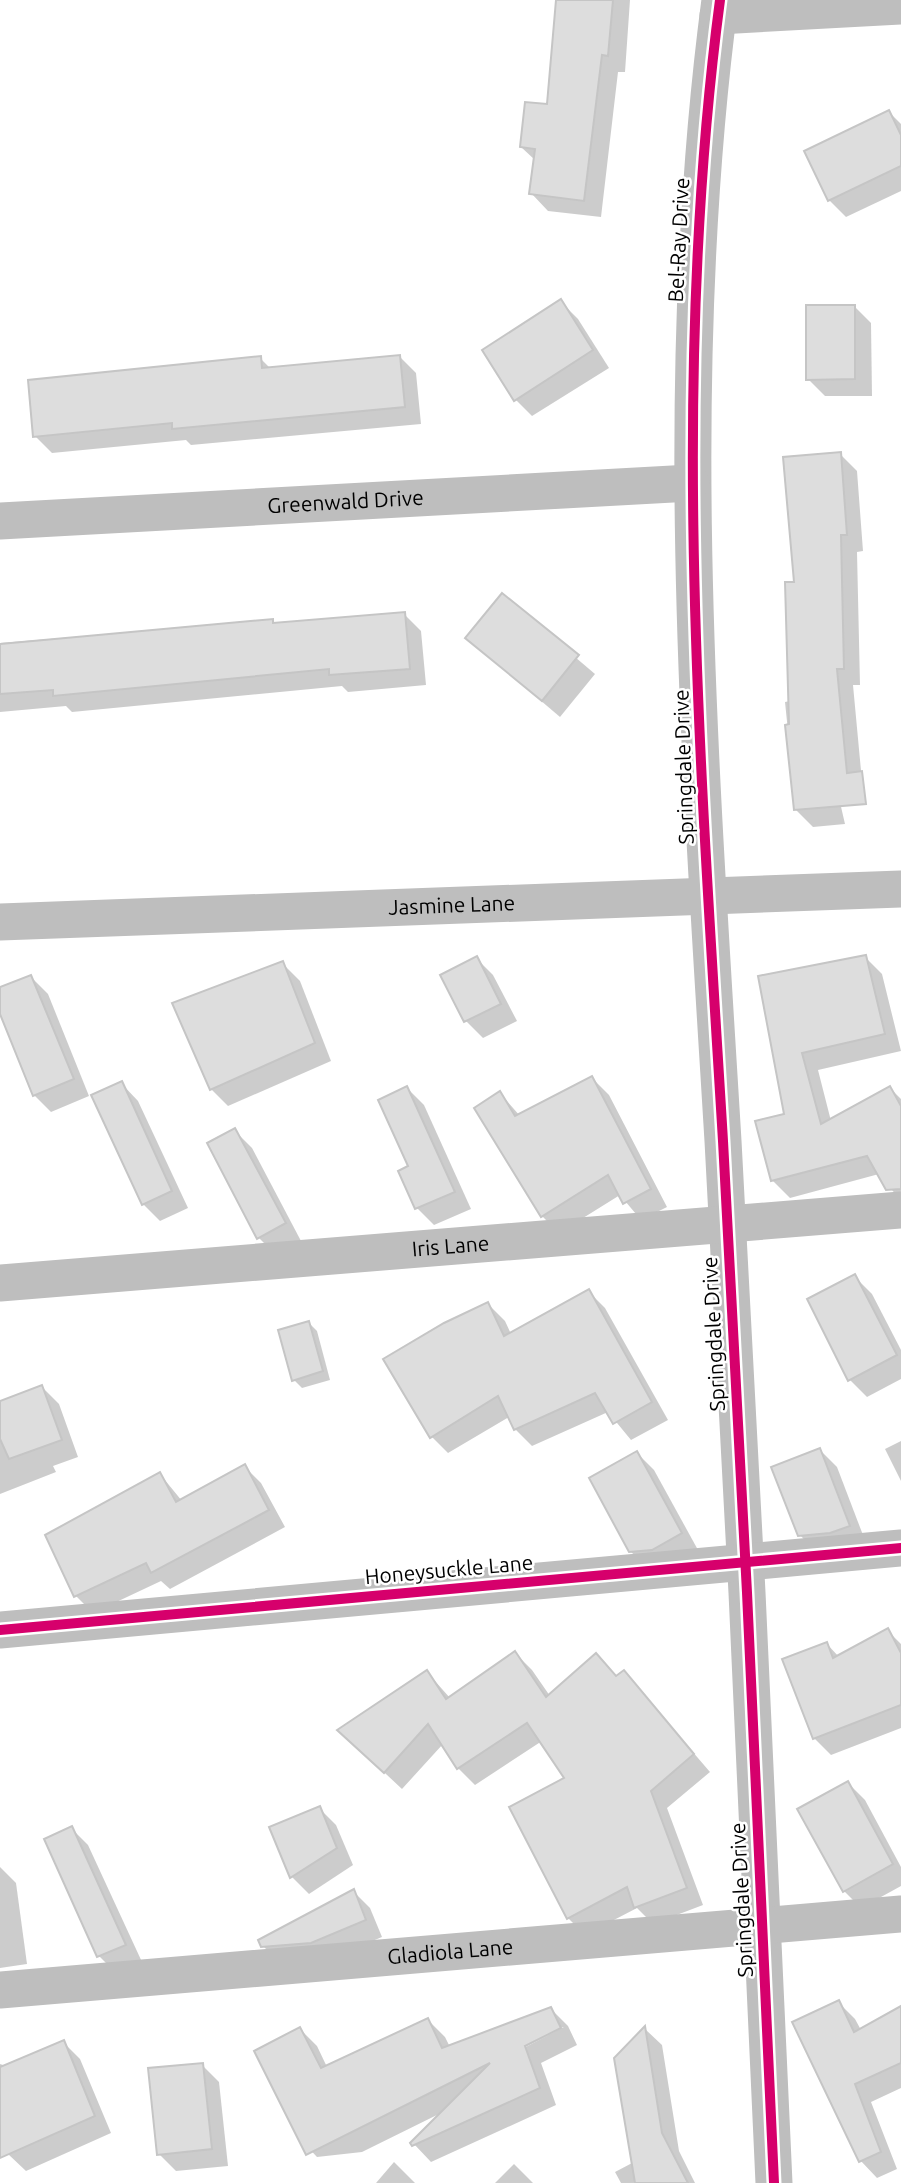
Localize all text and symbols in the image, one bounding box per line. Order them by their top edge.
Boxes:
street label: Bel-Ray Drive [663,177,693,303]
street label: Greenwald Drive [267,485,424,517]
street label: Springdale Drive [668,689,698,845]
street label: Jasmine Lane [388,890,516,919]
street label: Iris Lane [411,1230,490,1261]
street label: Springdale Drive [697,1256,729,1412]
street label: Honeysuckle Lane [364,1550,534,1588]
street label: Springdale Drive [725,1822,757,1978]
street label: Gladiola Lane [386,1934,514,1968]

